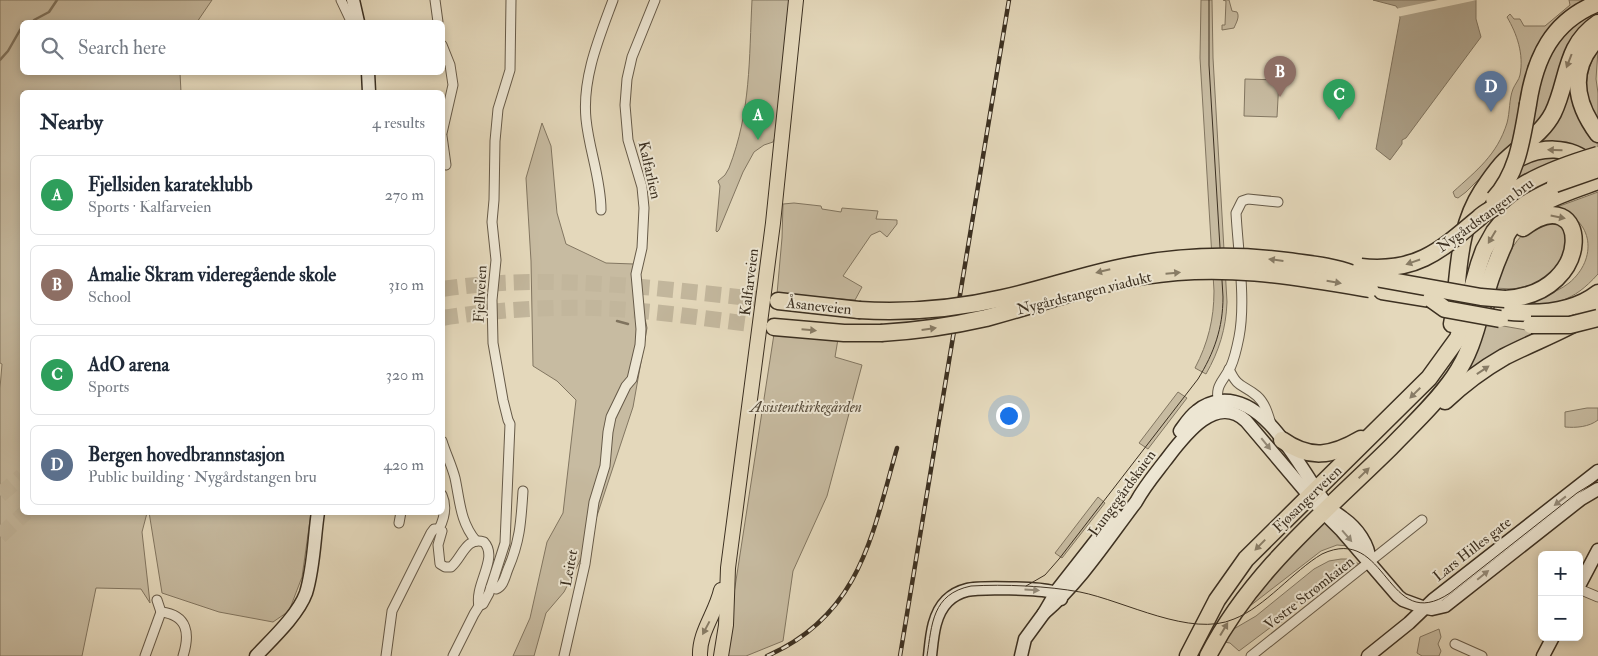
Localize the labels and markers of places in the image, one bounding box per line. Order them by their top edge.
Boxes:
pin: B [1264,56,1296,97]
pin: D [1475,71,1507,112]
pin: C [1323,79,1355,120]
pin: A [742,99,774,140]

